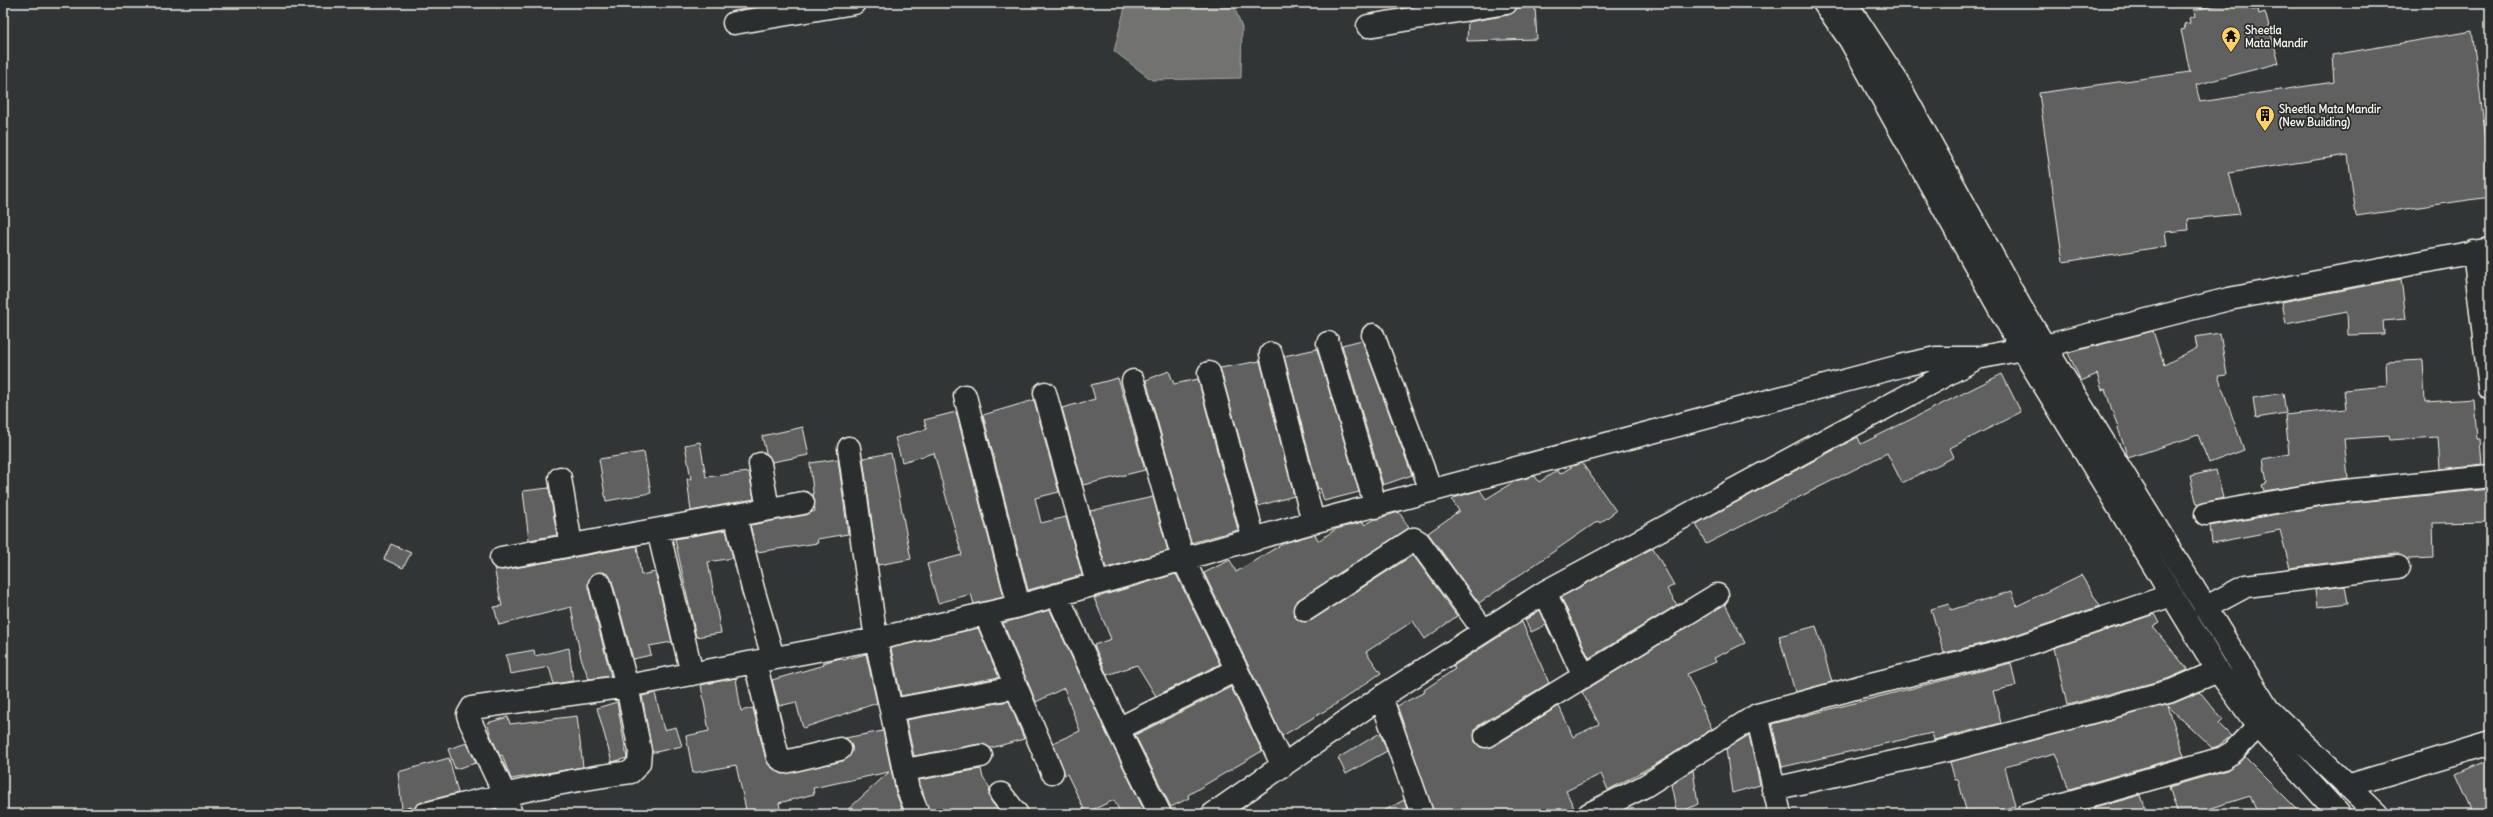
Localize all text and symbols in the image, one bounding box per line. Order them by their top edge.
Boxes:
place label: Sheetla Mata Mandir [2245,23,2308,50]
temple icon: Sheetla Mata Mandir [2220,25,2242,53]
place label: Sheetla Mata Mandir (New Building) [2279,102,2382,130]
building icon: Sheetla Mata Mandir (New Building) [2254,104,2276,132]

